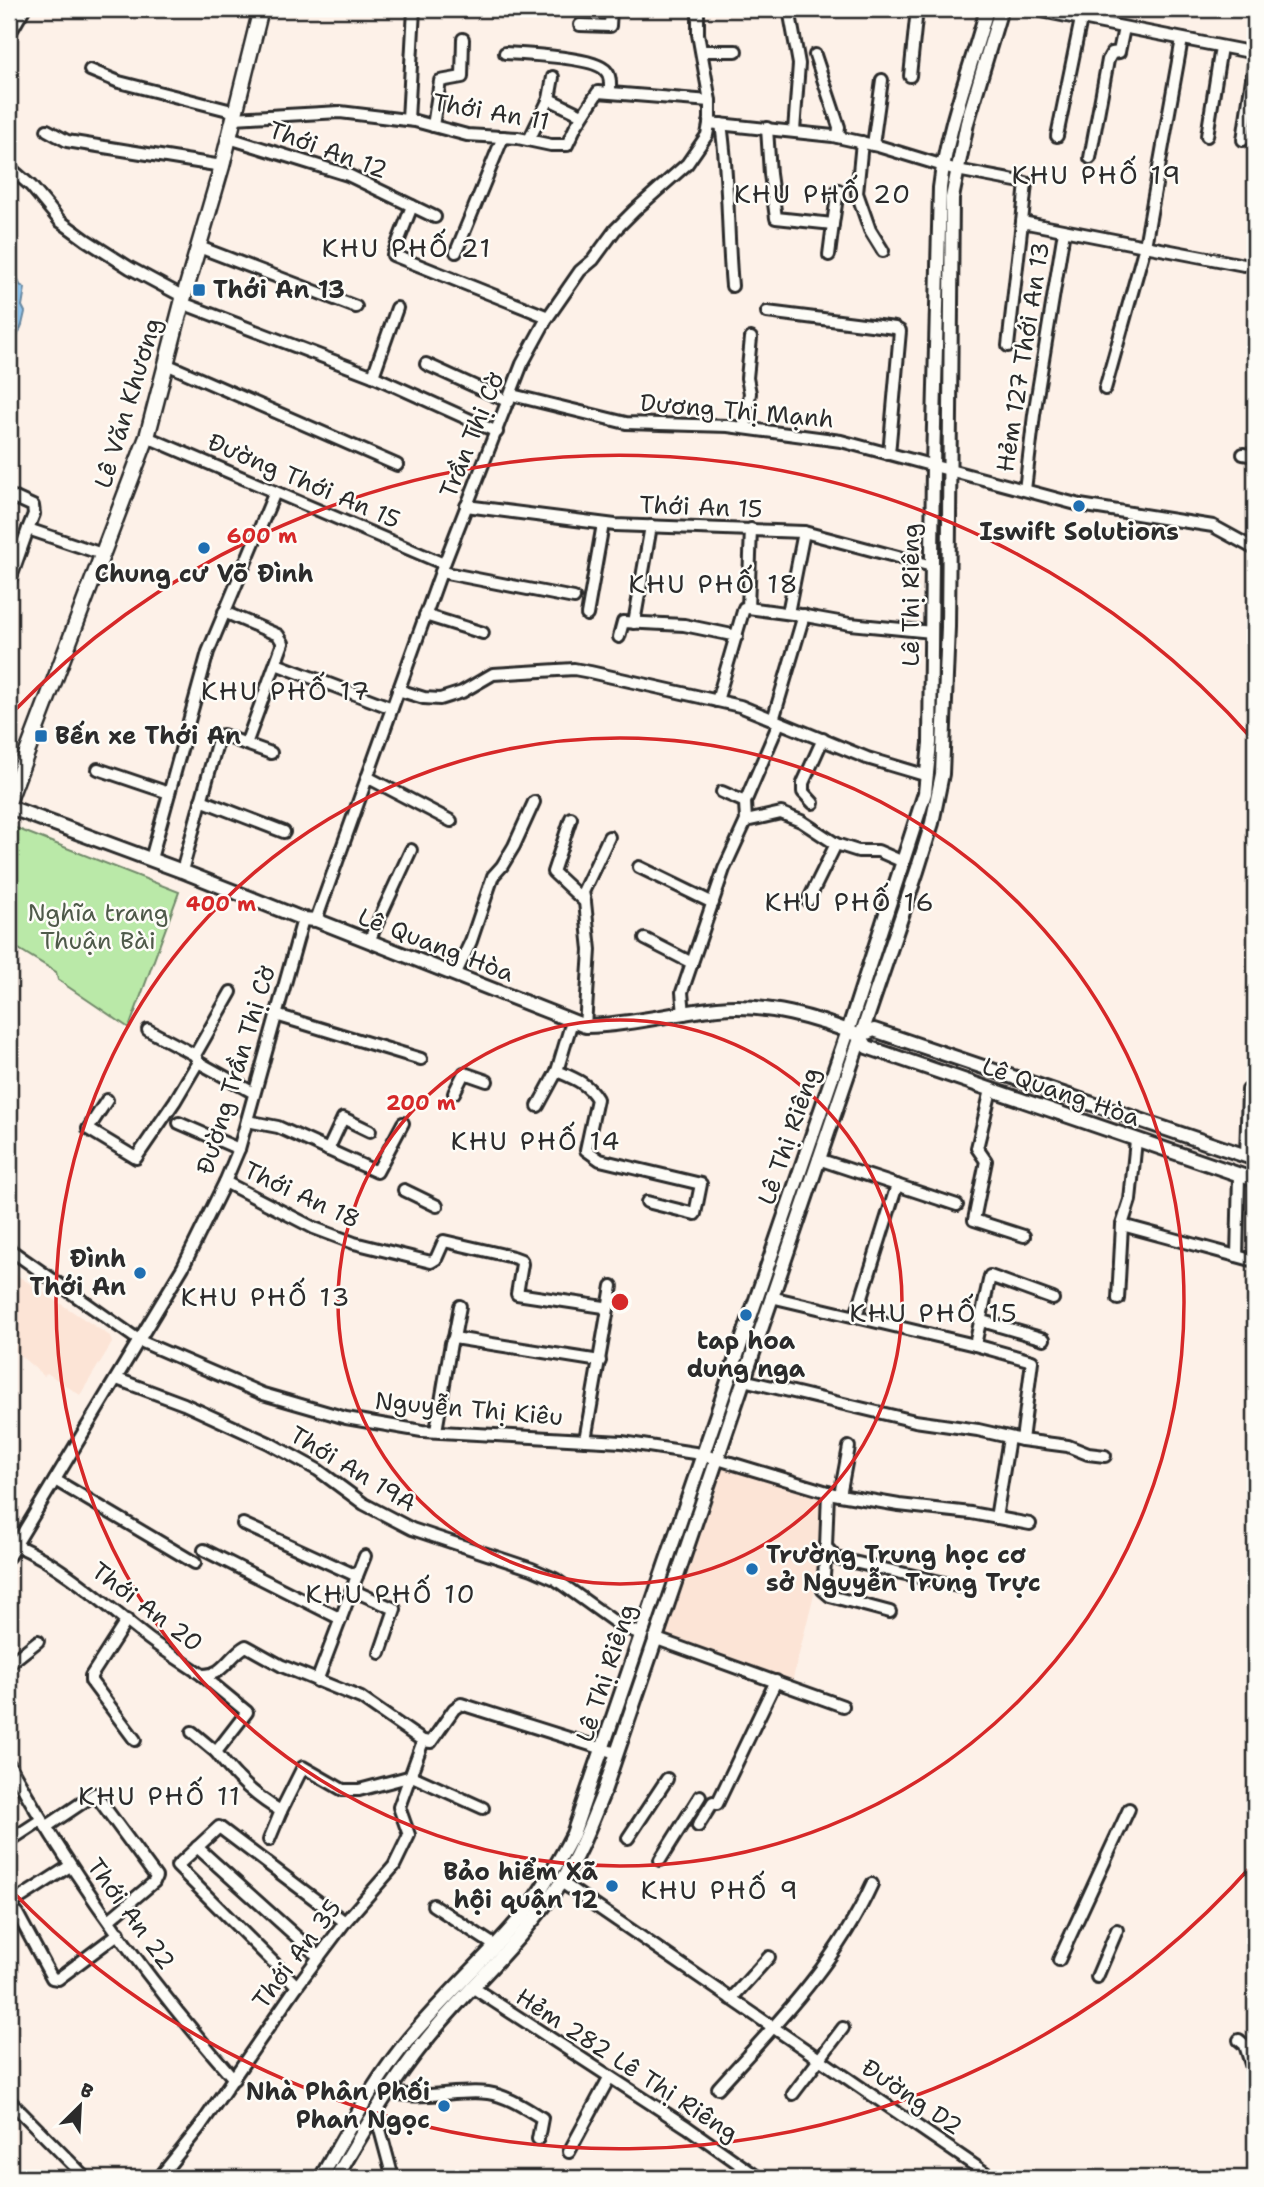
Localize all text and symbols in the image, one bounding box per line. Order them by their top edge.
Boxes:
street label: Thới An 11 [430,86,552,138]
street label: Thới An 12 [264,114,392,186]
district label: KHU PHỐ 19 [1011,155,1183,192]
district label: KHU PHỐ 20 [734,174,912,211]
district label: KHU PHỐ 21 [322,228,492,265]
street label: Hẻm 127 Thới An 13 [989,240,1057,474]
place label: Thới An 13 [213,274,345,306]
marker: Thới An 13 [191,282,207,298]
street label: Lê Văn Khương [87,314,169,492]
street label: Trần Thị Cờ [432,367,512,503]
street label: Dương Thị Mạnh [639,387,835,435]
street label: Đường Thới An 15 [203,426,405,536]
street label: Thới An 15 [639,489,763,525]
marker: Iswift Solutions [1071,498,1087,514]
place label: Iswift Solutions [979,516,1179,548]
text: 600 m [227,522,297,550]
street label: Lê Thị Riêng [895,523,927,667]
marker: Chung cư Võ Đình [196,540,212,556]
place label: Chung cư Võ Đình [94,558,314,590]
district label: KHU PHỐ 18 [628,564,800,601]
district label: KHU PHỐ 17 [201,671,371,708]
place label: Bến xe Thới An [55,720,241,752]
marker: Bến xe Thới An [33,728,49,744]
district label: KHU PHỐ 16 [764,882,936,919]
text: 400 m [186,890,256,918]
park label: Nghĩa trang Thuận Bài [28,897,168,957]
street label: Lê Quang Hòa [353,901,519,989]
street label: Đường Trần Thị Cờ [189,962,283,1178]
street label: Lê Quang Hòa [978,1050,1144,1134]
street label: Lê Thị Riêng [751,1063,827,1209]
text: 200 m [386,1089,456,1117]
district label: KHU PHỐ 14 [451,1121,621,1158]
street label: Thới An 18 [239,1154,365,1236]
place label: Đình Thới An [30,1243,126,1303]
marker: Đình Thới An [132,1265,148,1281]
district label: KHU PHỐ 13 [181,1277,351,1314]
centre of rings [608,1290,632,1314]
district label: KHU PHỐ 15 [849,1293,1019,1330]
marker: tap hoa dung nga [738,1307,754,1323]
place label: tap hoa dung nga [687,1325,806,1385]
street label: Nguyễn Thị Kiêu [374,1385,564,1433]
street label: Thới An 19A [284,1419,422,1519]
place label: Trường Trung học cơ sở Nguyễn Trung Trực [766,1539,1041,1599]
street label: Thới An 20 [85,1555,209,1659]
marker: Trường Trung học cơ sở Nguyễn Trung Trực [744,1561,760,1577]
district label: KHU PHỐ 10 [305,1574,477,1611]
street label: Lê Thị Riêng [569,1600,643,1746]
district label: KHU PHỐ 11 [78,1776,242,1813]
street label: Thới An 22 [80,1852,182,1976]
place label: Bảo hiểm Xã hội quận 12 [443,1856,599,1916]
district label: KHU PHỐ 9 [640,1870,800,1907]
marker: Bảo hiểm Xã hội quận 12 [604,1878,620,1894]
street label: Thới An 35 [245,1893,349,2015]
street label: Hẻm 282 Lê Thị Riêng [510,1981,744,2149]
street label: Đường D2 [855,2052,969,2142]
north arrow [46,2072,116,2142]
place label: Nhà Phân Phối Phan Ngọc [246,2076,430,2136]
text: B [76,2077,97,2105]
marker: Nhà Phân Phối Phan Ngọc [436,2098,452,2114]

